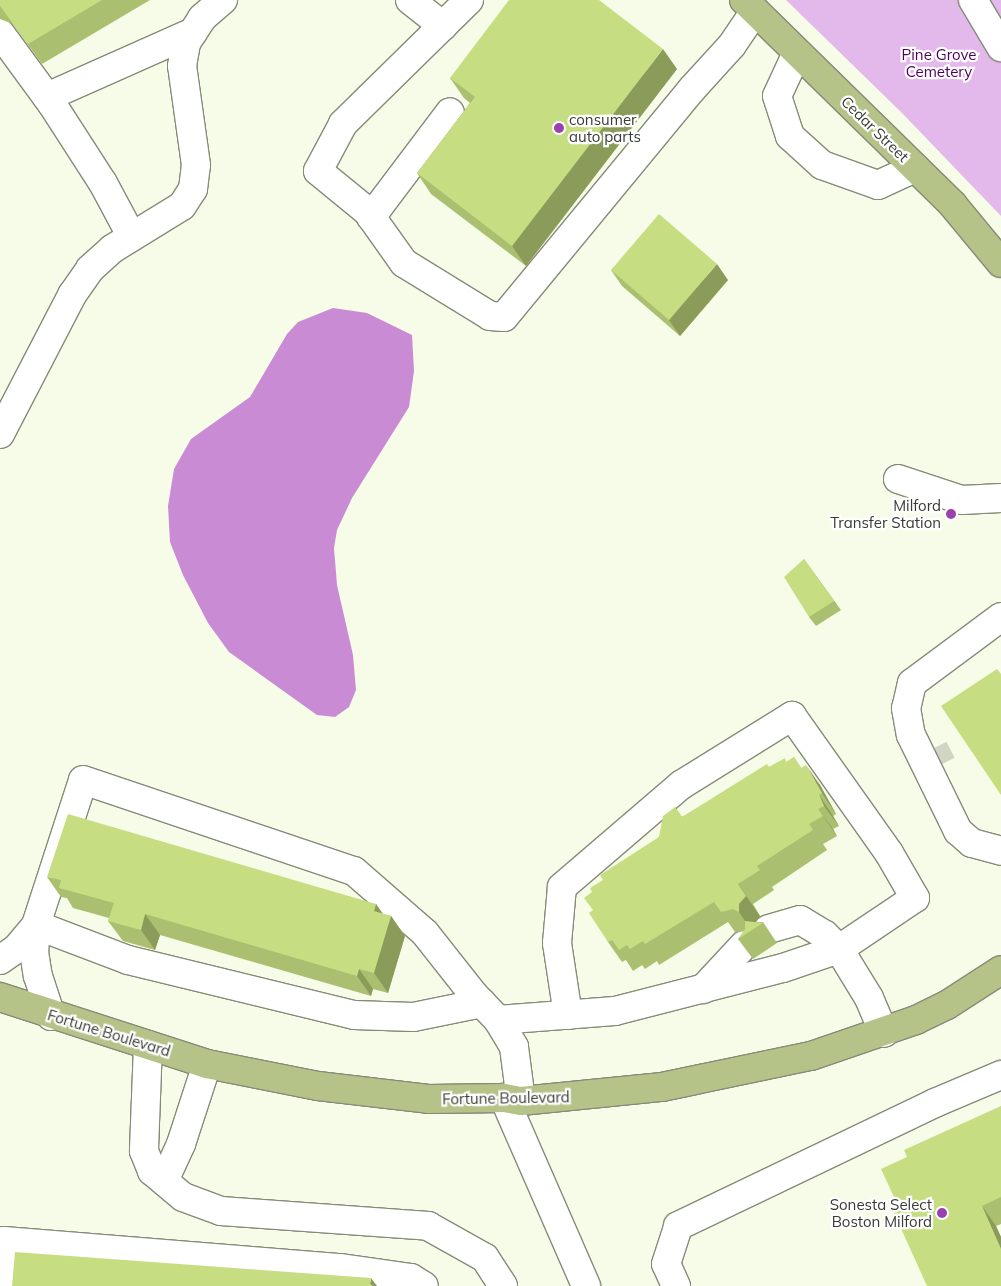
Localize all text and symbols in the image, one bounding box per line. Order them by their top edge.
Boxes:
park label: Pine Grove Cemetery [902,45,976,80]
street label: Cedar Street [838,92,912,166]
place label: consumer auto parts [569,110,641,145]
marker: consumer auto parts [553,122,565,134]
place label: Milford Transfer Station [830,496,941,531]
marker: Milford Transfer Station [945,508,957,520]
street label: Fortune Boulevard [45,1006,173,1060]
street label: Fortune Boulevard [442,1088,570,1108]
place label: Sonesta Select Boston Milford [830,1195,932,1230]
marker: Sonesta Select Boston Milford [936,1207,948,1219]

